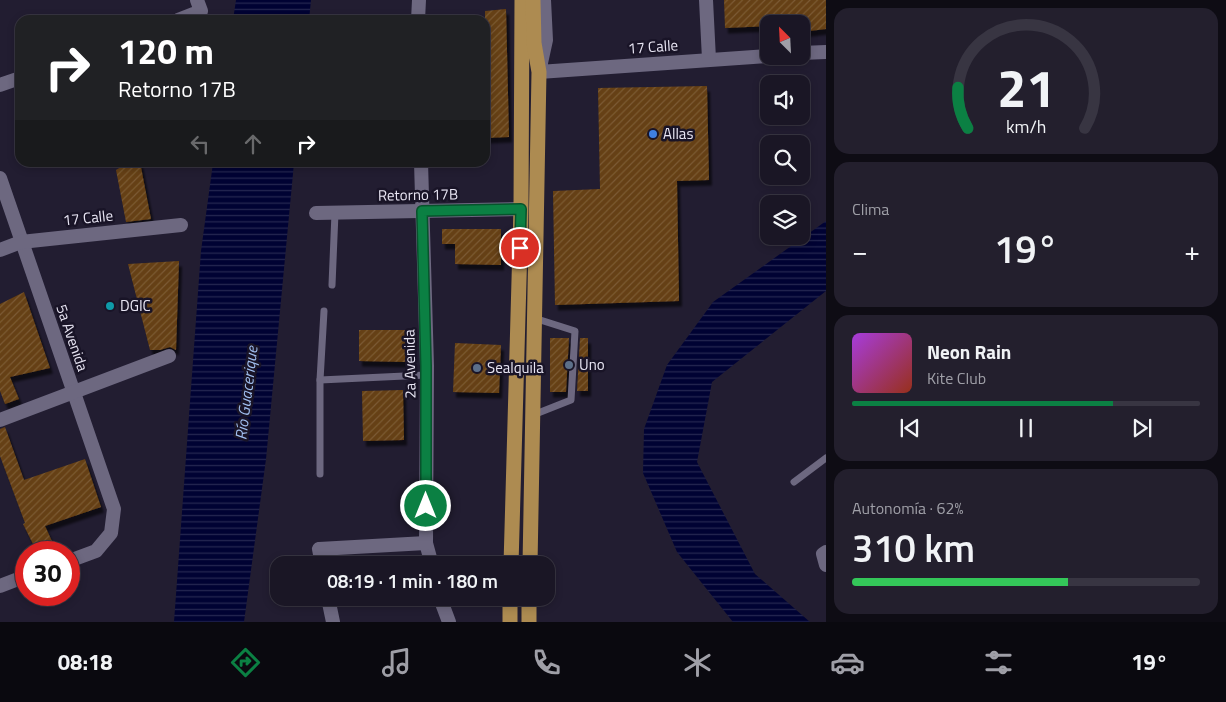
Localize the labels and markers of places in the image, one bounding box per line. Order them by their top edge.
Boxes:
place label: Allas [663,122,693,145]
marker: Allas [647,128,659,140]
pin [499,227,541,269]
place label: DGIC [120,294,151,317]
marker: DGIC [104,300,116,312]
place label: Uno [579,353,605,376]
place label: Sealquila [487,356,544,379]
marker: Uno [563,359,575,371]
marker: Sealquila [471,362,483,374]

